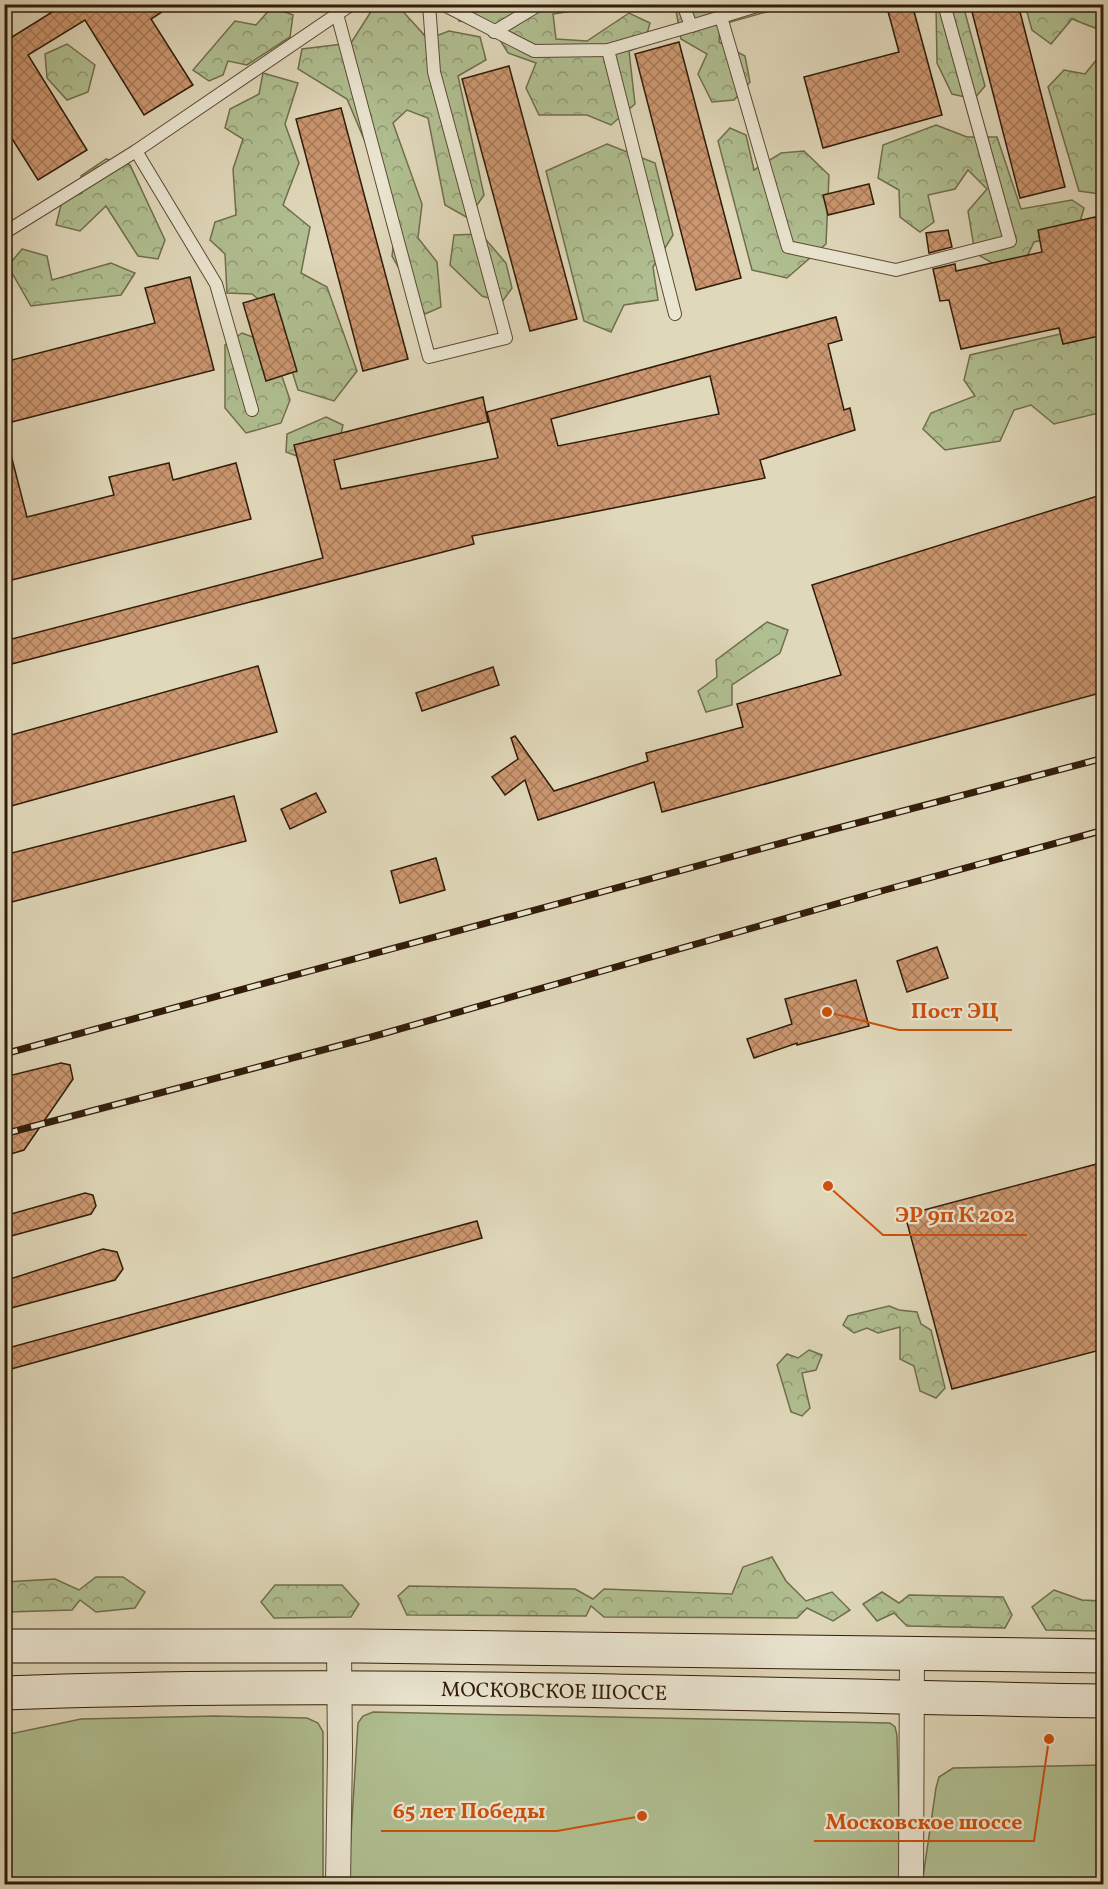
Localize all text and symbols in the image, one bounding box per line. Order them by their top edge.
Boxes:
callout: Пост ЭЦ [899,990,1012,1030]
text: Пост ЭЦ [911,997,999,1028]
callout: ЭР 9п К 202 [883,1195,1027,1235]
text: ЭР 9п К 202 [895,1201,1015,1232]
street label: МОСКОВСКОЕ ШОССЕ [441,1676,667,1709]
callout: 65 лет Победы [381,1791,557,1831]
text: 65 лет Победы [393,1797,545,1828]
callout: Московское шоссе [814,1801,1034,1841]
text: Московское шоссе [826,1808,1022,1839]

